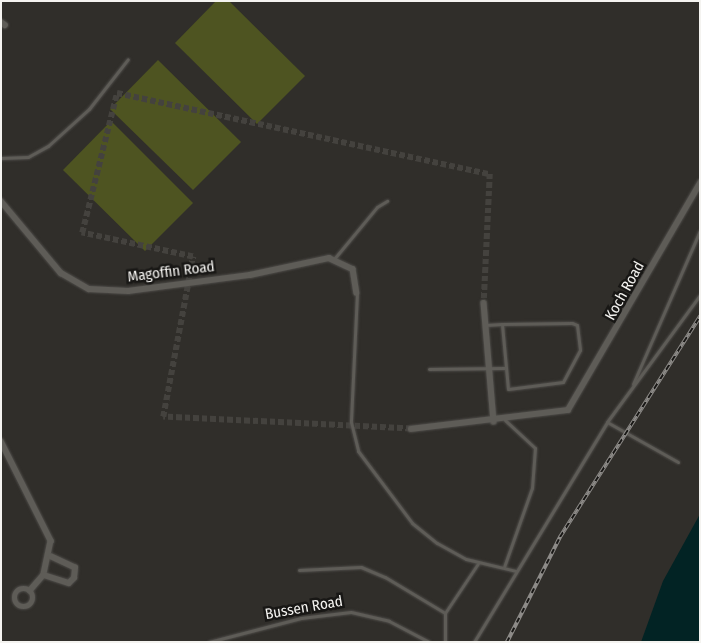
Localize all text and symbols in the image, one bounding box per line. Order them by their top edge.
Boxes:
street label: Magoffin Road [126,258,216,286]
street label: Koch Road [601,258,649,324]
street label: Bussen Road [264,592,344,624]

